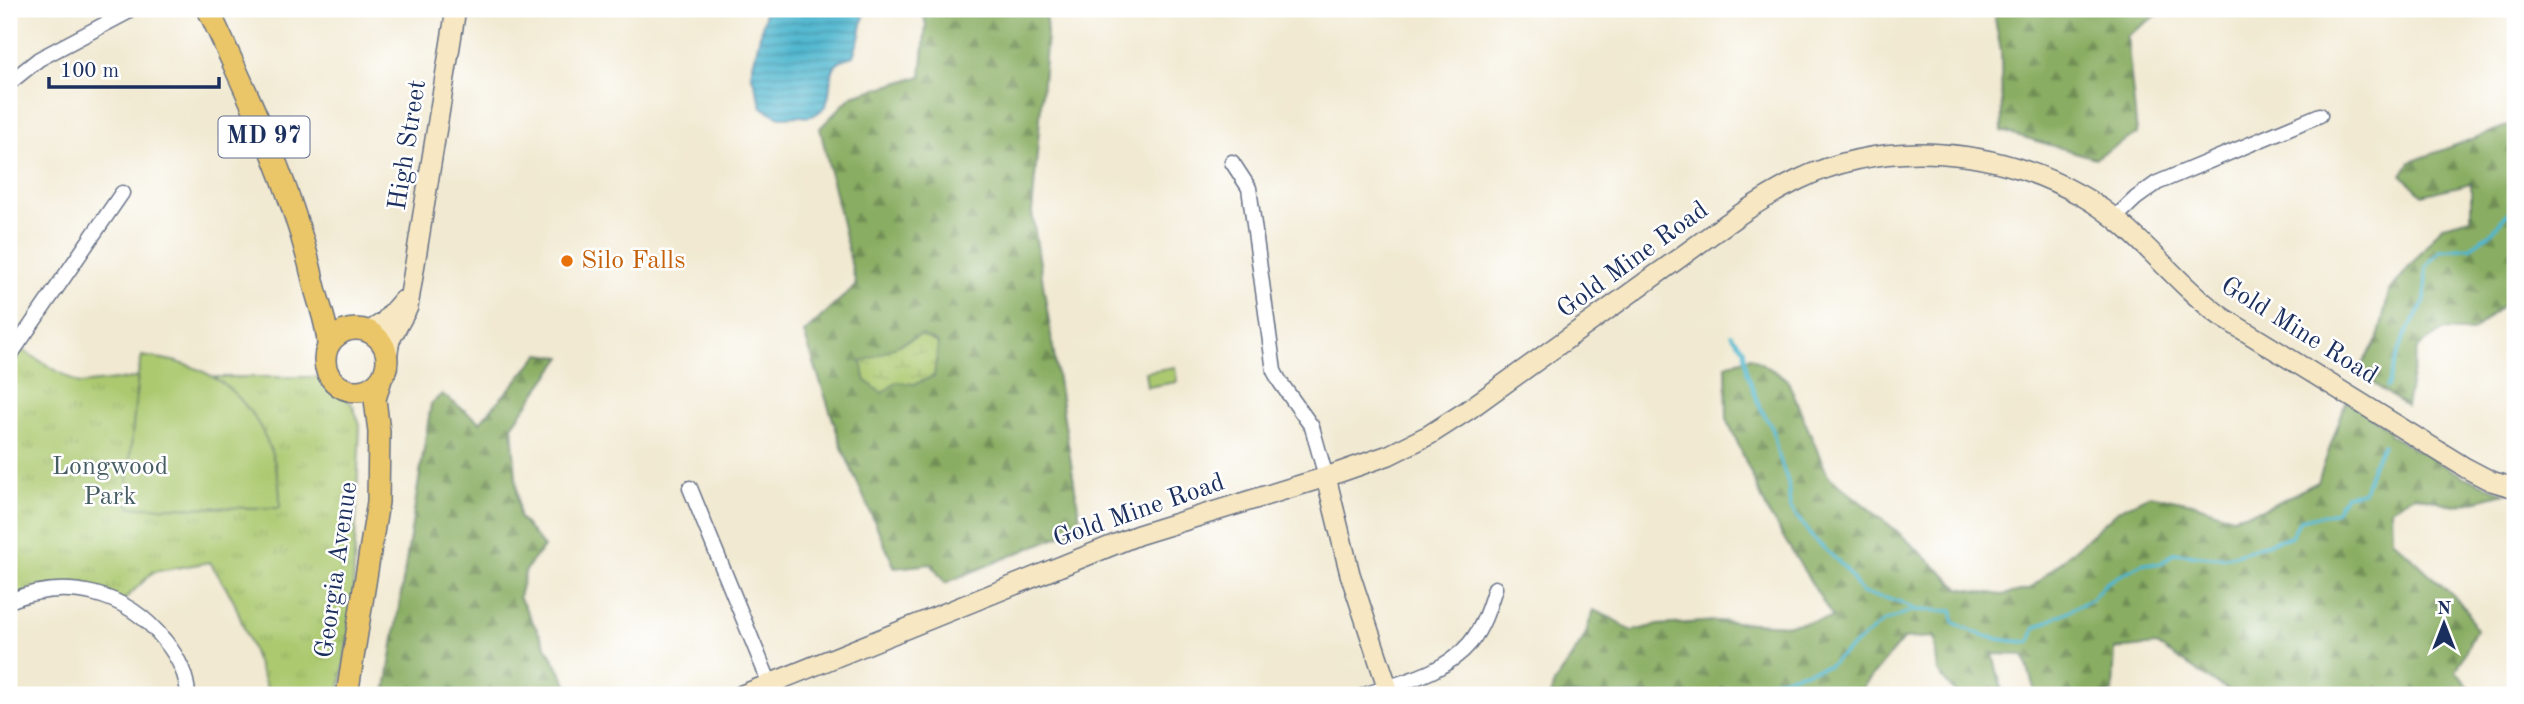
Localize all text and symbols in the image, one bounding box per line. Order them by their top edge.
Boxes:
scale bar [49,46,219,90]
text: 100 m [60,61,119,82]
street label: High Street [385,78,431,212]
road number: MD 97 [218,117,310,158]
street label: Gold Mine Road [1553,197,1713,323]
place label: Silo Falls [581,248,685,274]
marker: Silo Falls [559,253,575,269]
street label: Gold Mine Road [2216,272,2382,390]
park label: Longwood Park [52,454,168,510]
street label: Gold Mine Road [1050,469,1228,553]
street label: Georgia Avenue [312,480,362,660]
north arrow [2408,588,2478,658]
text: N [2437,600,2452,619]

